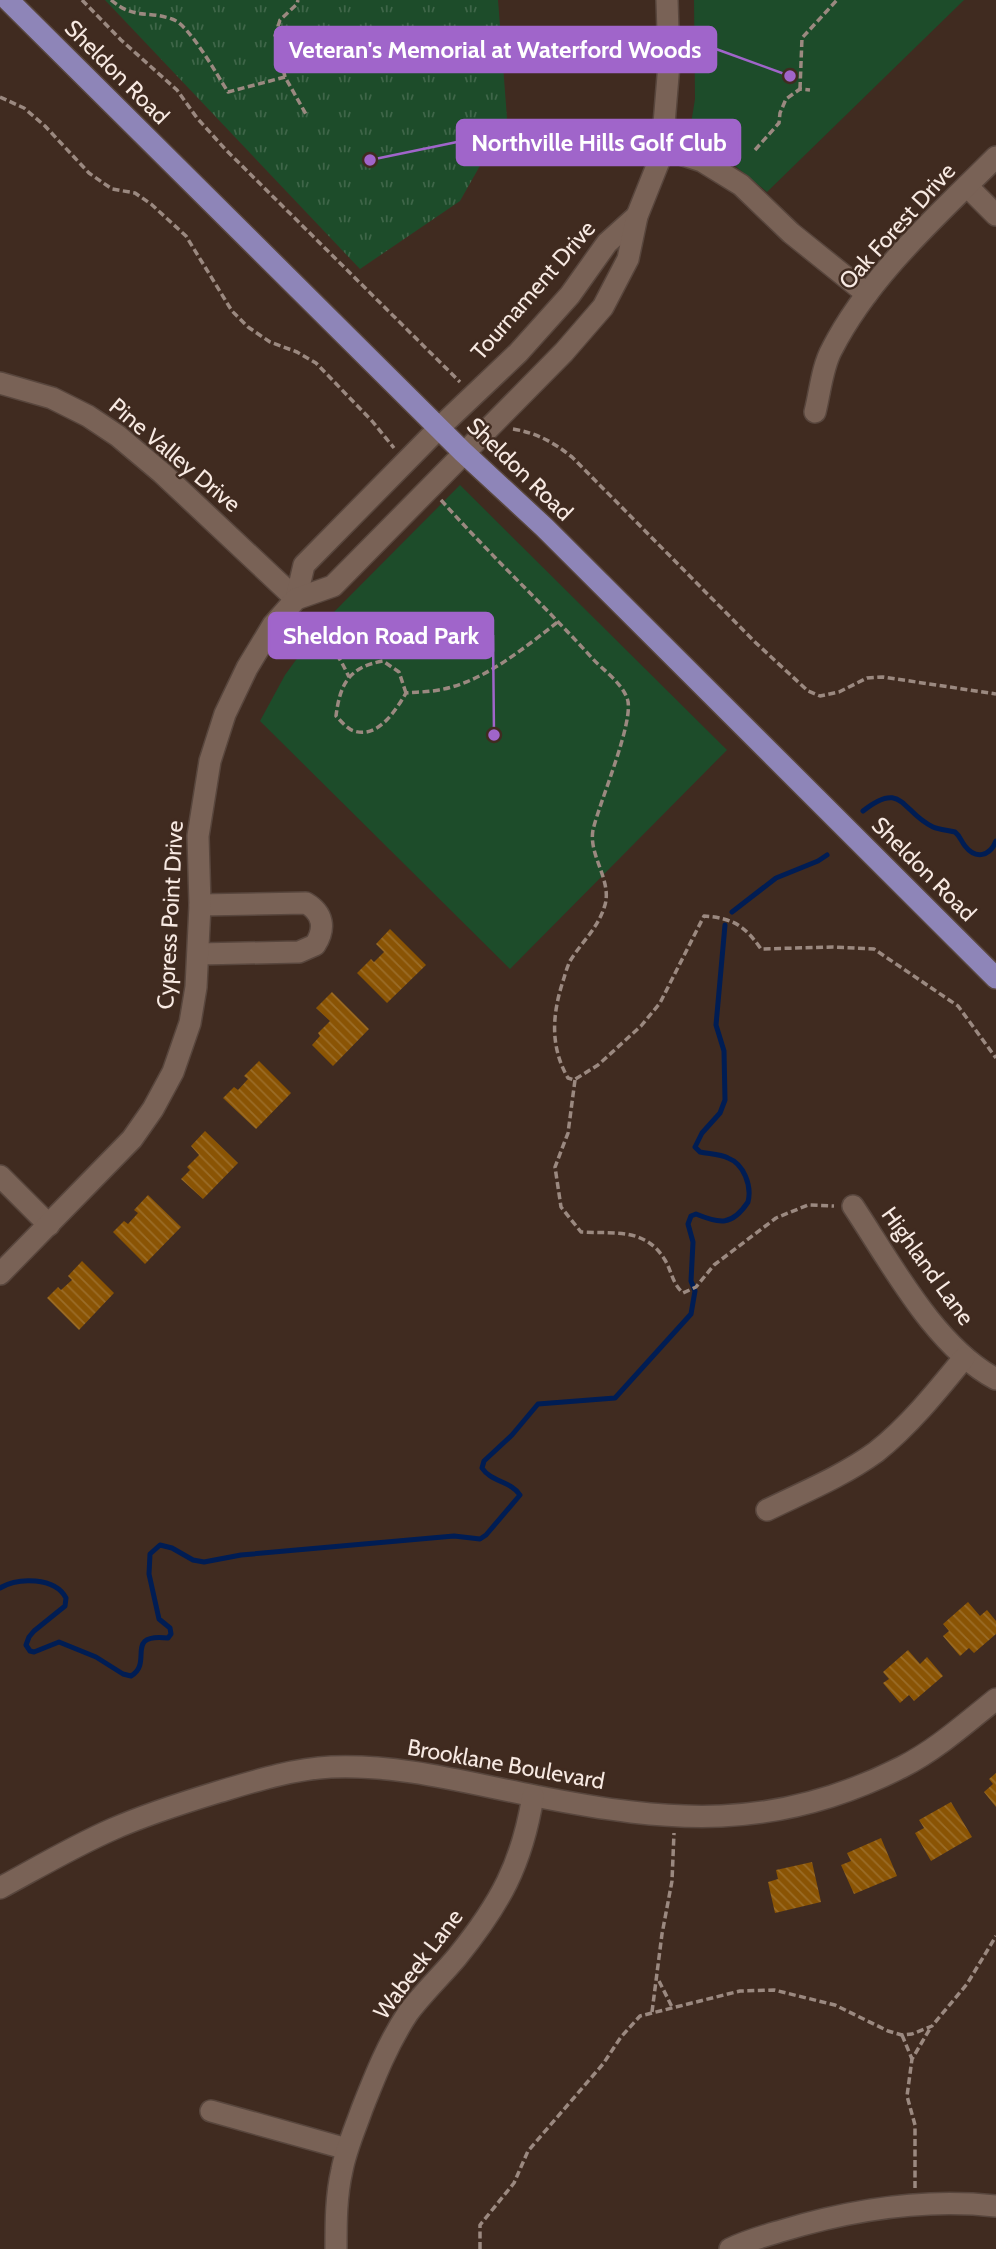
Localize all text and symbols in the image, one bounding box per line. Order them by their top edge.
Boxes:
street label: Sheldon Road [59,14,175,130]
callout: Veteran's Memorial at Waterford Woods [275,27,716,72]
text: Veteran's Memorial at Waterford Woods [289,35,701,64]
callout: Northville Hills Golf Club [457,120,740,165]
text: Northville Hills Golf Club [471,128,727,157]
street label: Oak Forest Drive [833,157,961,295]
street label: Tournament Drive [465,214,601,365]
street label: Pine Valley Drive [104,392,246,518]
street label: Sheldon Road [461,412,579,526]
callout: Sheldon Road Park [269,613,493,658]
text: Sheldon Road Park [283,621,480,650]
street label: Sheldon Road [866,811,982,927]
street label: Cypress Point Drive [151,820,189,1010]
street label: Highland Lane [876,1201,980,1331]
street label: Brooklane Boulevard [405,1733,607,1795]
street label: Wabeek Lane [367,1903,469,2025]

